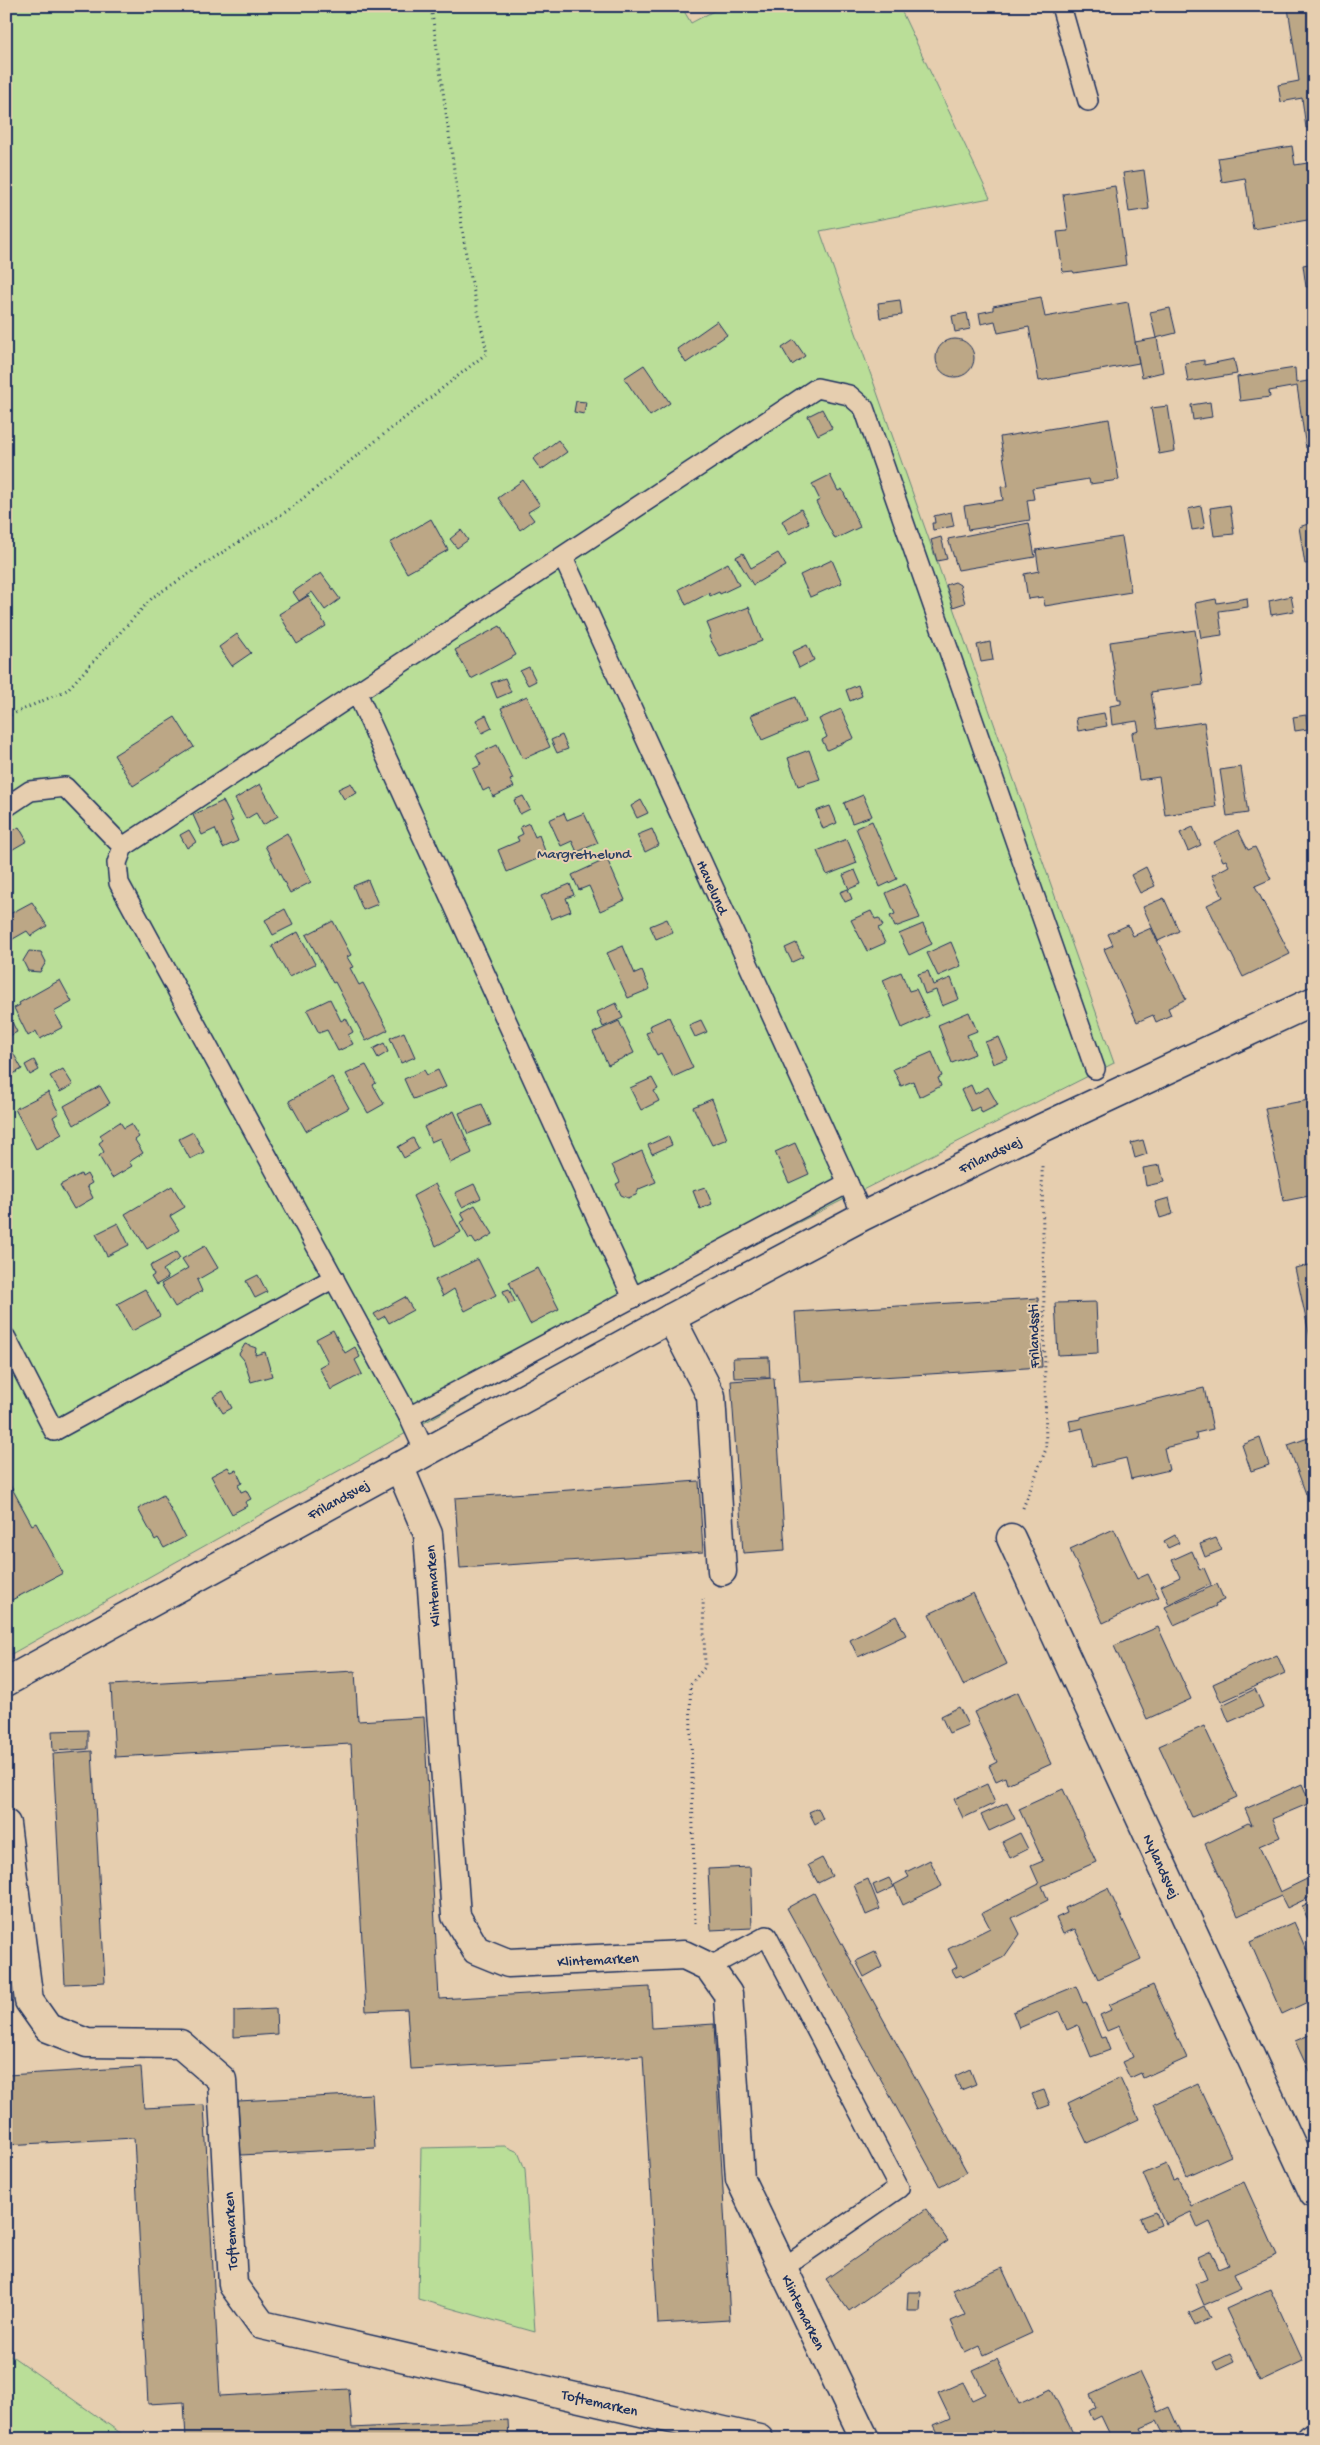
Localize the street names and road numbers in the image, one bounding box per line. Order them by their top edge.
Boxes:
street label: Havelund [691,858,732,919]
street label: Frilandsvej [955,1133,1025,1179]
street label: Frilandssti [1025,1304,1045,1369]
street label: Frilandsvej [304,1476,373,1526]
street label: Klintemarken [422,1545,446,1627]
street label: Nylandsvej [1137,1832,1183,1902]
street label: Klintemarken [557,1950,639,1972]
street label: Toftemarken [221,2192,243,2271]
street label: Klintemarken [776,2272,828,2354]
street label: Toftemarken [559,2386,640,2421]

